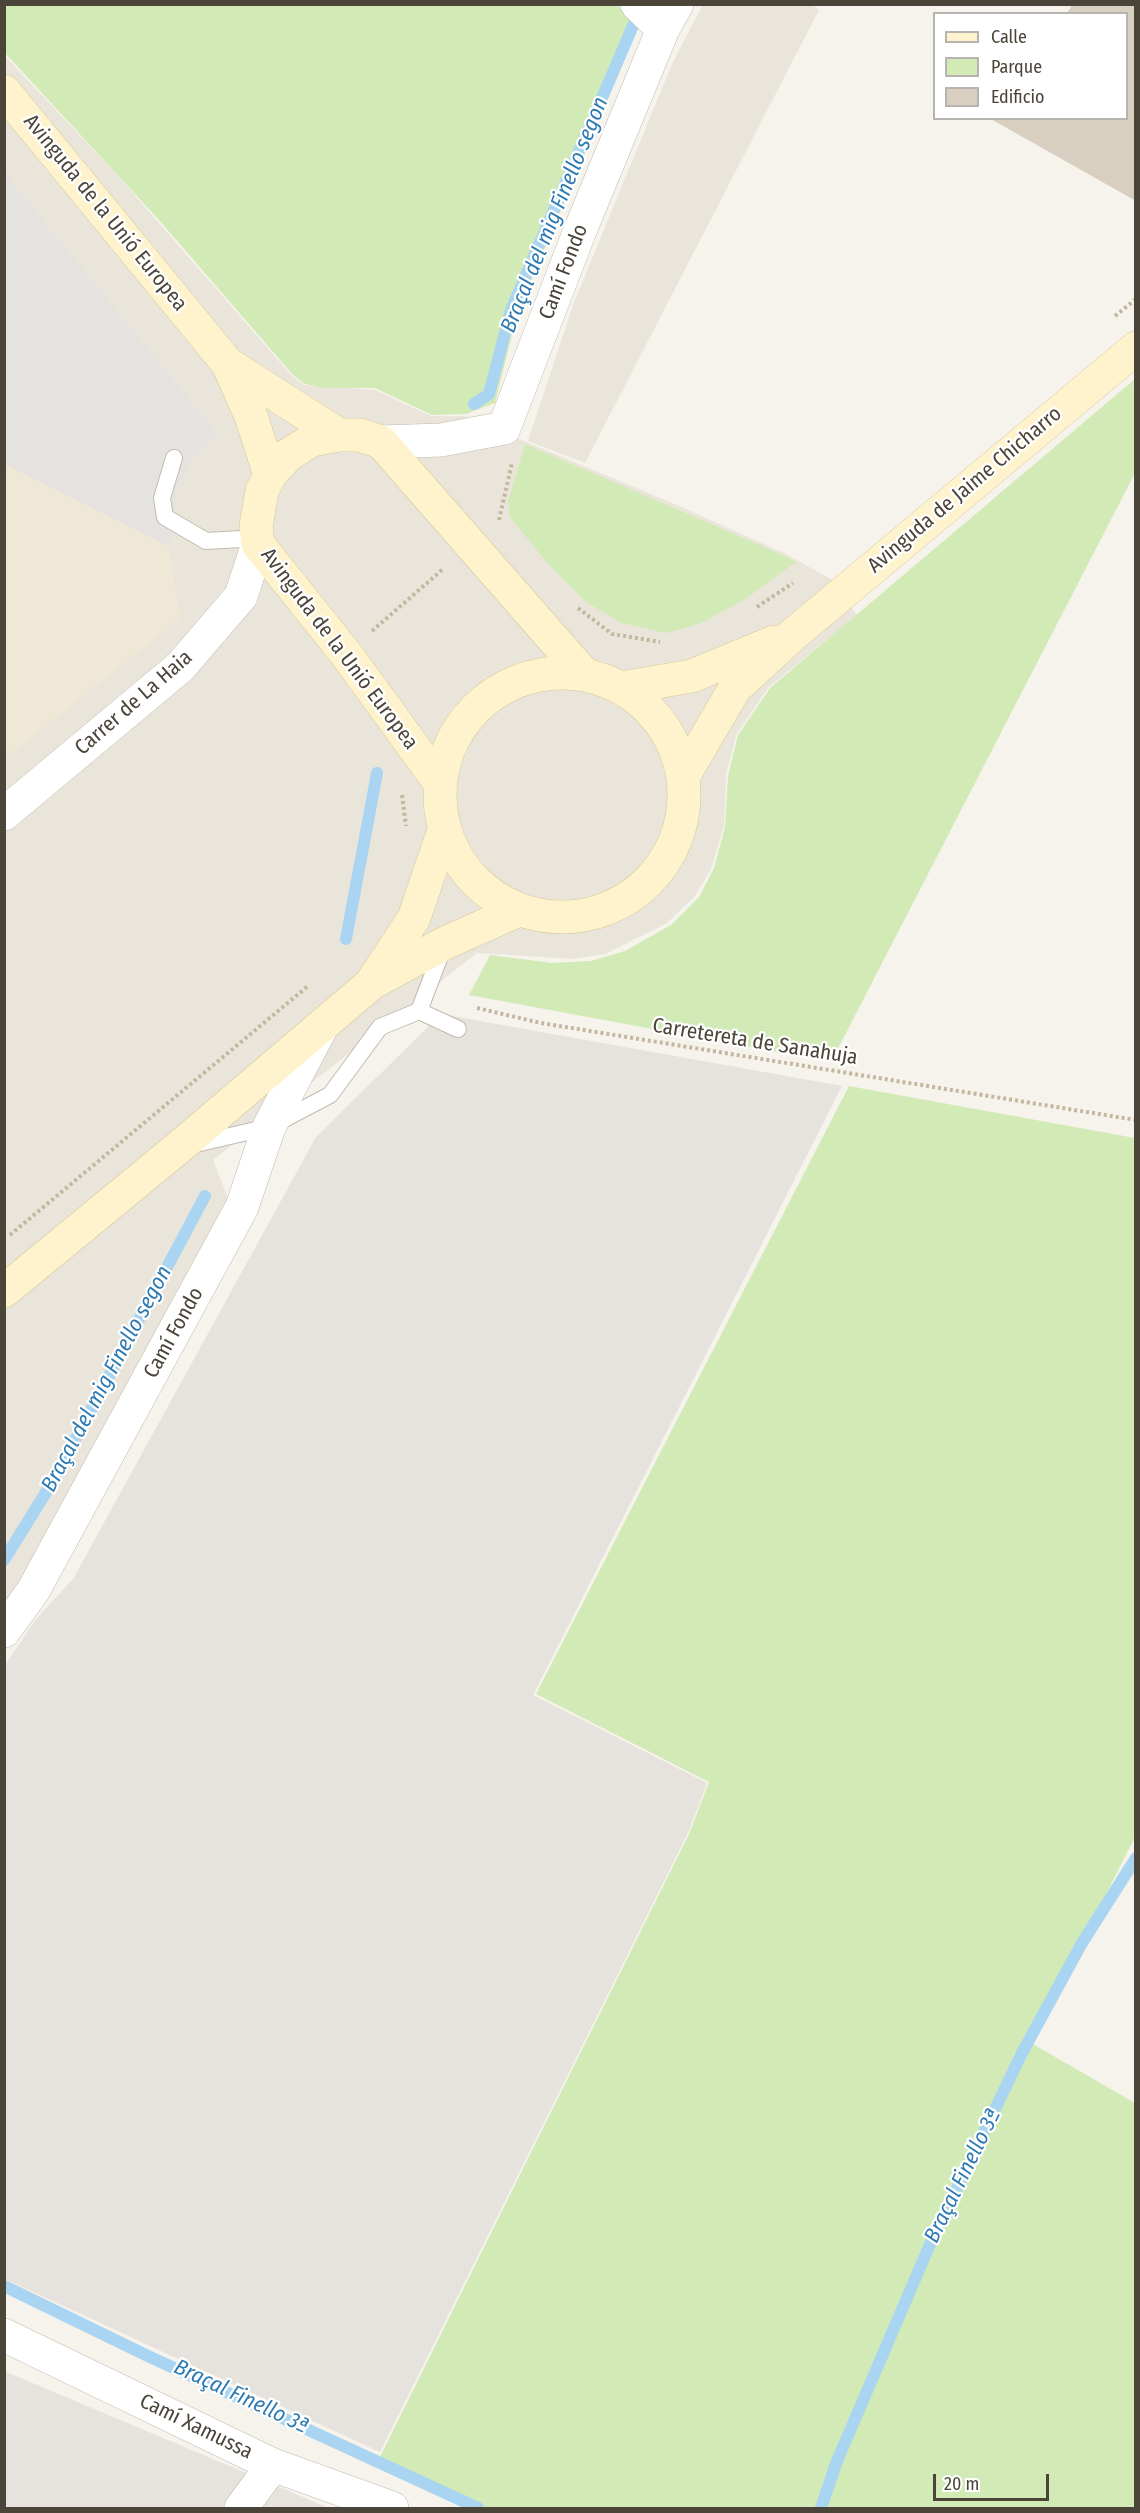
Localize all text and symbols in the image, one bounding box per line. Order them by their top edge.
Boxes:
legend [933,12,1128,120]
text: Calle [991,26,1027,48]
text: Parque [991,56,1042,78]
text: Edificio [991,86,1044,108]
water label: Braçal del mig Finello segon [496,93,614,337]
street label: Avinguda de la Unió Europea [18,110,192,316]
street label: Camí Fondo [534,221,594,323]
street label: Avinguda de Jaime Chicharro [863,401,1067,579]
street label: Avinguda de la Unió Europea [255,543,423,755]
street label: Carrer de La Haia [70,645,198,761]
street label: Carretereta de Sanahuja [651,1013,859,1071]
water label: Braçal del mig Finello segon [36,1262,178,1496]
street label: Camí Fondo [139,1283,209,1383]
water label: Braçal Finello 3ª [919,2105,1007,2247]
water label: Braçal Finello 3ª [169,2354,313,2440]
street label: Camí Xamussa [135,2389,257,2465]
scale bar [936,2462,1052,2500]
text: 20 m [944,2473,979,2495]

